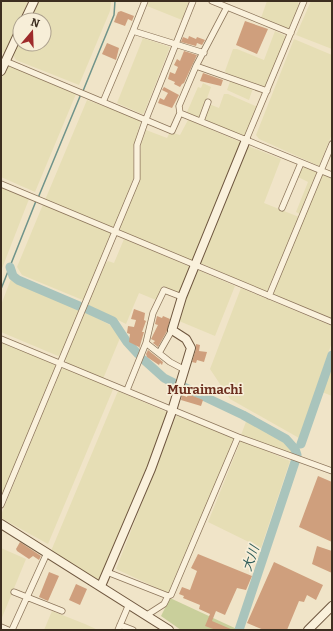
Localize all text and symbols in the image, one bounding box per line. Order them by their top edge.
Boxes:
north arrow [12,12,52,52]
text: N [29,15,42,31]
district label: Muraimachi [167,382,243,397]
water label: 大川 [239,542,262,573]

